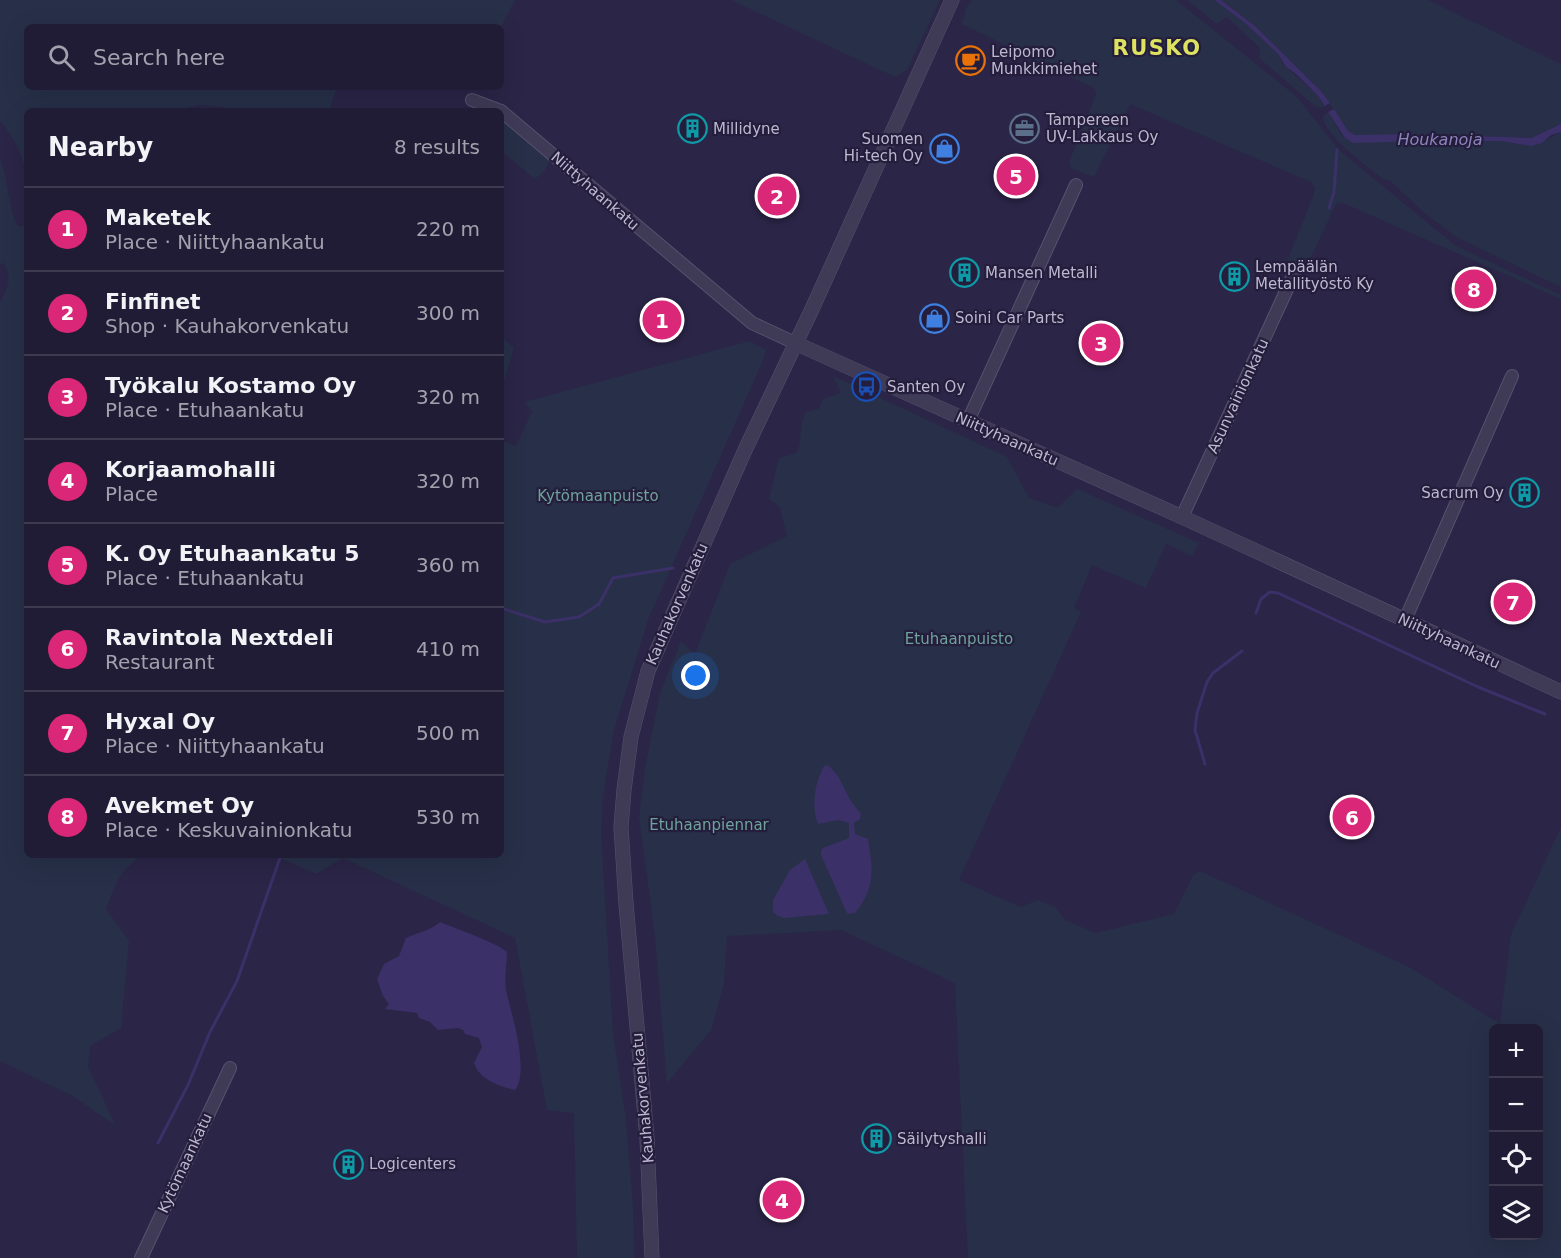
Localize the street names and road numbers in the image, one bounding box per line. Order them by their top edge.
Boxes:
street label: Niittyhaankatu [547,148,643,234]
street label: Asunvainionkatu [1203,336,1273,456]
street label: Niittyhaankatu [953,408,1061,470]
street label: Kauhakorvenkatu [642,540,712,668]
street label: Niittyhaankatu [1395,609,1503,673]
street label: Kauhakorvenkatu [628,1032,658,1164]
street label: Kytömaankatu [154,1110,216,1216]

